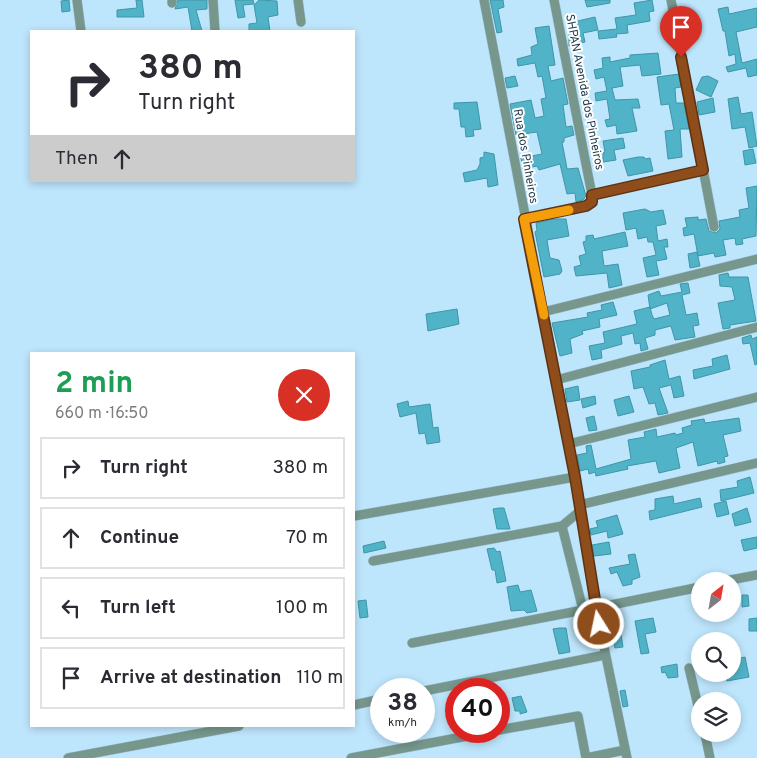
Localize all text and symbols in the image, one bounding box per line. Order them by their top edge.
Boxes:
pin [660,6,702,57]
street label: SHPAN Avenida dos Pinheiros [561,13,607,172]
icon: arrive [667,13,695,41]
text: 380 m [138,47,243,91]
icon: right [55,50,120,115]
text: Turn right [138,90,235,117]
street label: Rua dos Pinheiros [509,108,541,205]
icon: ahead [108,145,136,173]
text: Then [55,147,98,171]
text: 2 min [55,366,133,403]
button: close [278,369,330,421]
text: 660 m · 16:50 [55,404,149,424]
icon: right [57,454,85,482]
text: Turn right [100,456,188,480]
text: 380 m [272,456,328,480]
icon: ahead [57,524,85,552]
text: Continue [100,526,179,550]
text: 70 m [286,526,328,550]
north arrow [691,572,741,622]
map controls [691,572,741,742]
icon: left [57,594,85,622]
text: Turn left [100,596,176,620]
text: 100 m [276,596,328,620]
position arrow [572,597,624,649]
button: search [691,632,741,682]
icon: arrive [57,664,85,692]
text: Arrive at destination [100,666,281,690]
text: 110 m [296,666,343,690]
speed limit sign: 40 [445,678,510,743]
text: 38 [387,688,418,720]
button: layers [691,692,741,742]
text: km/h [388,715,417,731]

